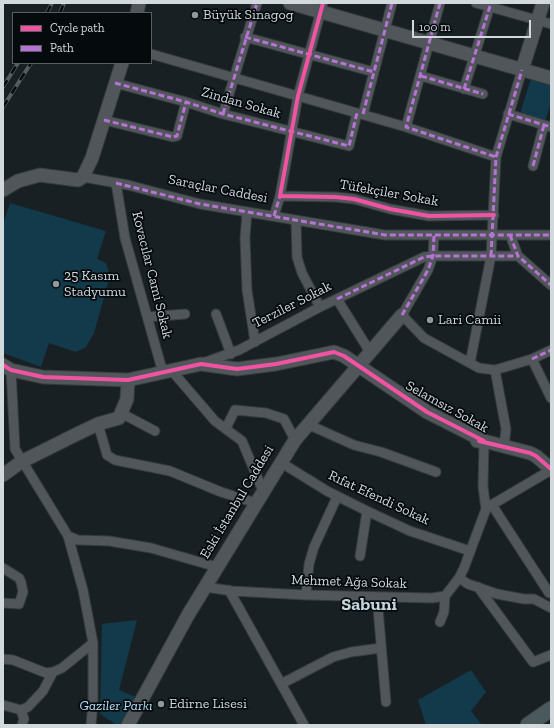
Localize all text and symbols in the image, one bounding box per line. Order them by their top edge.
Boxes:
place label: Büyük Sinagog [203,7,293,23]
marker: Büyük Sinagog [190,10,200,20]
legend [12,12,152,64]
scale bar [414,12,533,38]
text: 100 m [419,20,451,34]
text: Cycle path [50,21,104,35]
text: Path [50,41,74,55]
street label: Zindan Sokak [199,84,283,122]
street label: Saraçlar Caddesi [167,171,269,207]
street label: Tüfekçiler Sokak [338,176,440,210]
street label: Kovacılar Cami Sokak [128,210,176,340]
place label: 25 Kasım Stadyumu [64,268,126,300]
street label: Terziler Sokak [250,278,334,332]
marker: 25 Kasım Stadyumu [51,279,61,289]
place label: Lari Camii [438,312,501,328]
marker: Lari Camii [425,315,435,325]
street label: Selamsız Sokak [403,377,491,437]
street label: Eski İstanbul Caddesi [197,442,277,562]
street label: Rıfat Efendi Sokak [326,467,432,529]
street label: Mehmet Ağa Sokak [291,572,407,592]
district label: Sabuni [341,594,397,616]
place label: Edirne Lisesi [169,696,247,712]
park label: Gaziler Parkı [79,698,153,714]
marker: Edirne Lisesi [156,699,166,709]

